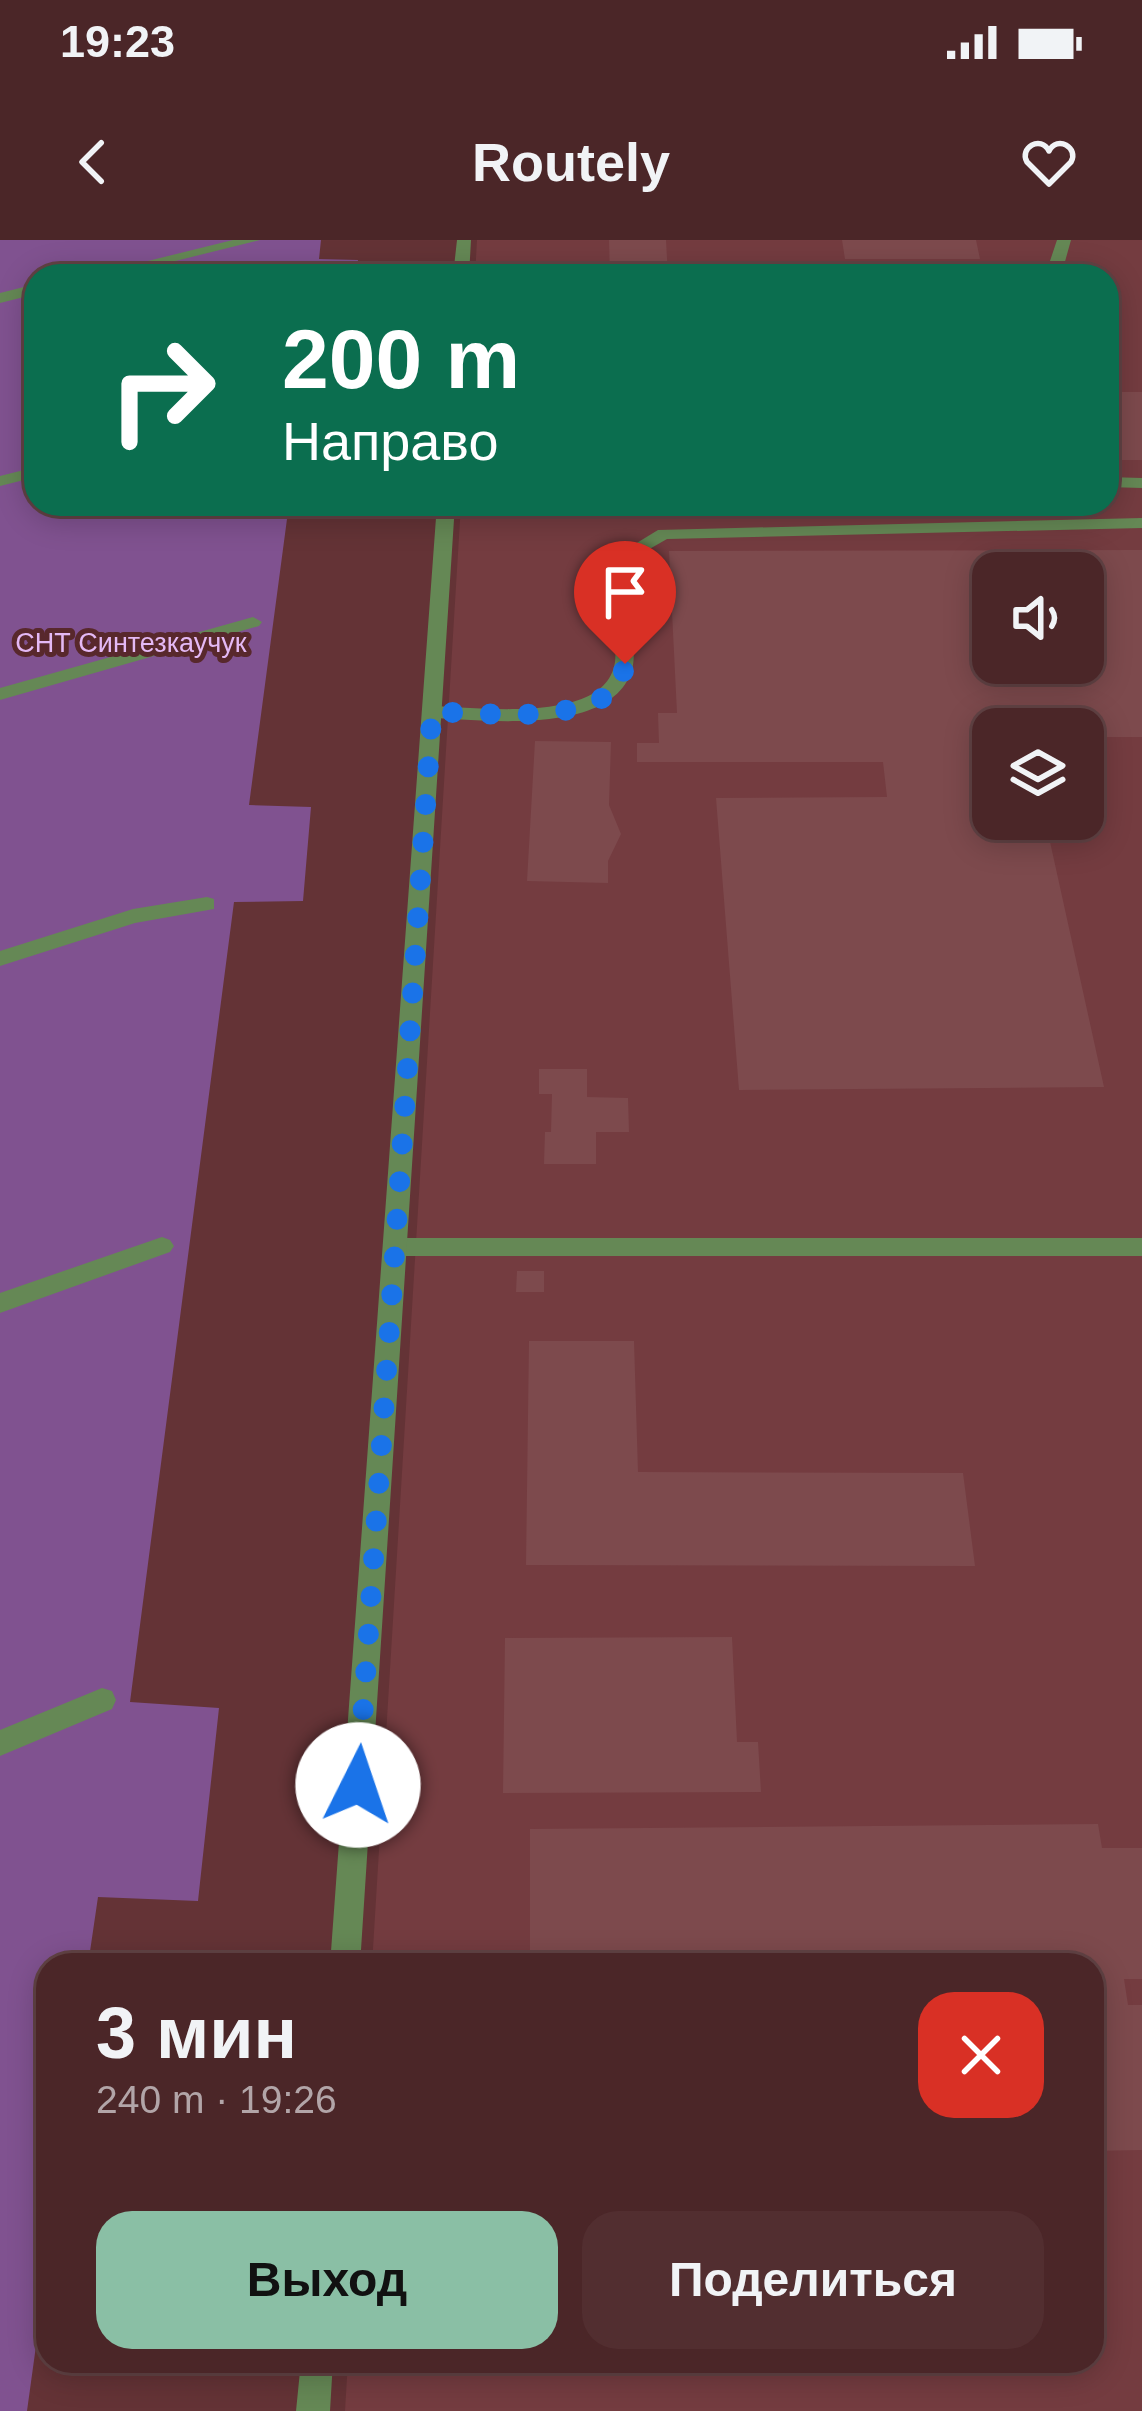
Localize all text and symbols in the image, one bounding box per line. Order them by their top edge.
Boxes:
text: 19:23 [60,16,175,67]
icon: back [60,129,126,195]
icon: heart [1016,129,1082,195]
text: Routely [472,132,670,192]
icon: right [84,312,240,468]
text: 200 m [282,312,520,406]
text: Направо [282,411,498,471]
pin [574,541,676,664]
map controls [972,552,1104,840]
button: sound [972,552,1104,684]
icon: arrive [592,559,658,625]
park label: СНТ Синтезкаучук [15,628,247,658]
button: layers [972,708,1104,840]
position arrow [295,1722,421,1848]
button: close [918,1992,1044,2118]
text: 3 мин [96,1993,297,2073]
text: 240 m · 19:26 [96,2078,337,2121]
button: Выход [96,2211,558,2349]
button: Поделиться [582,2211,1044,2349]

